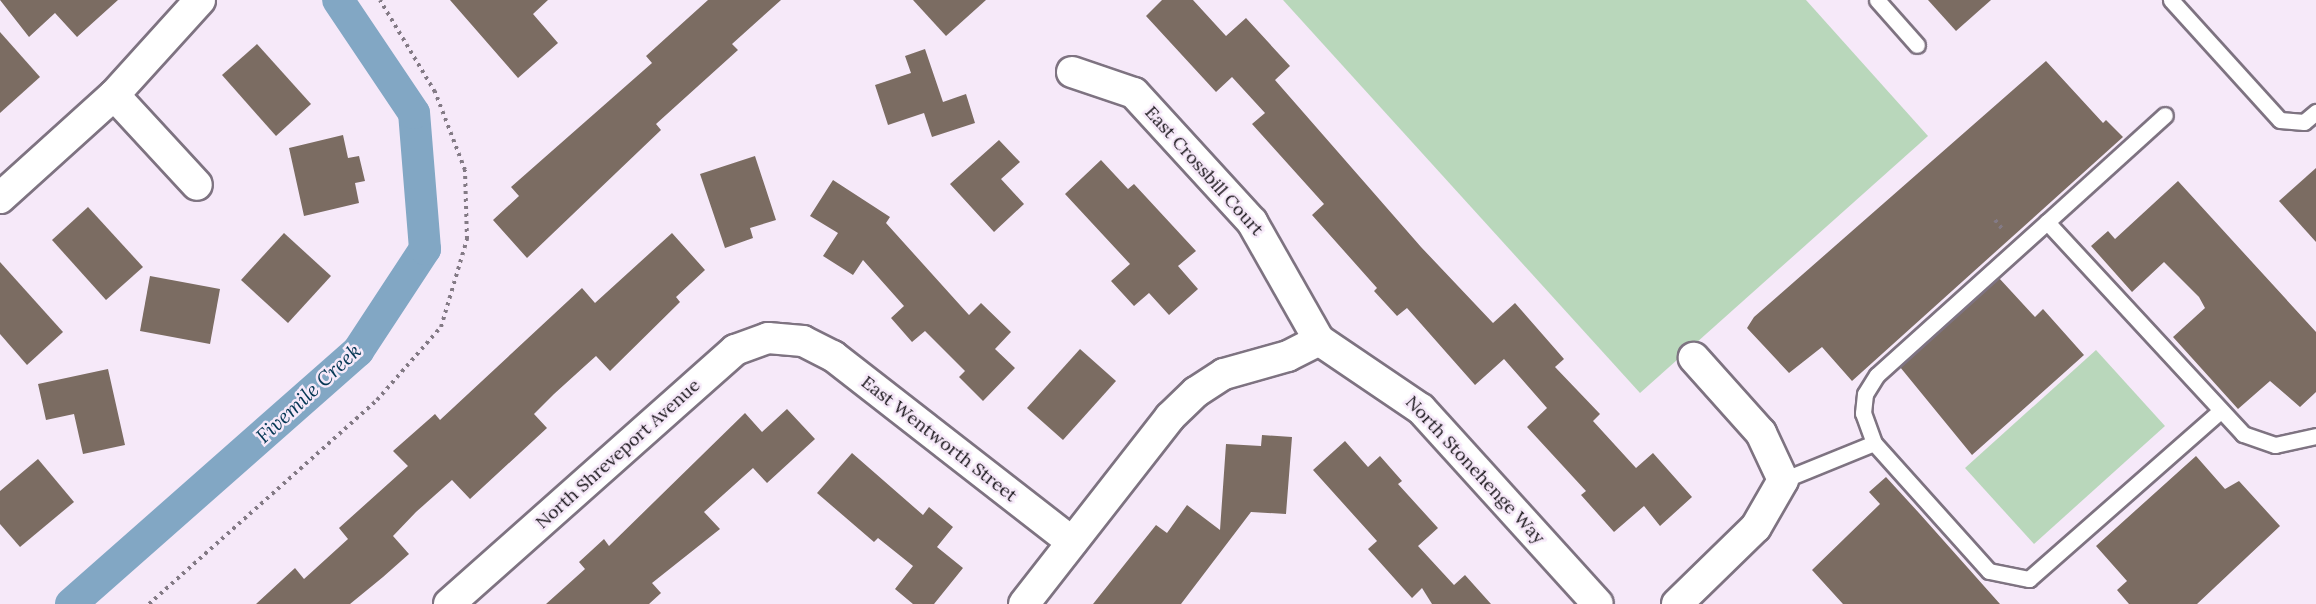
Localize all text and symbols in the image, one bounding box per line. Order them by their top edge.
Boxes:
street label: East Crossbill Court [1140,102,1268,240]
water label: Fivemile Creek [251,338,365,448]
street label: East Wentworth Street [857,371,1021,507]
street label: North Shreveport Avenue [531,375,705,533]
street label: North Stonehenge Way [1401,392,1549,548]

